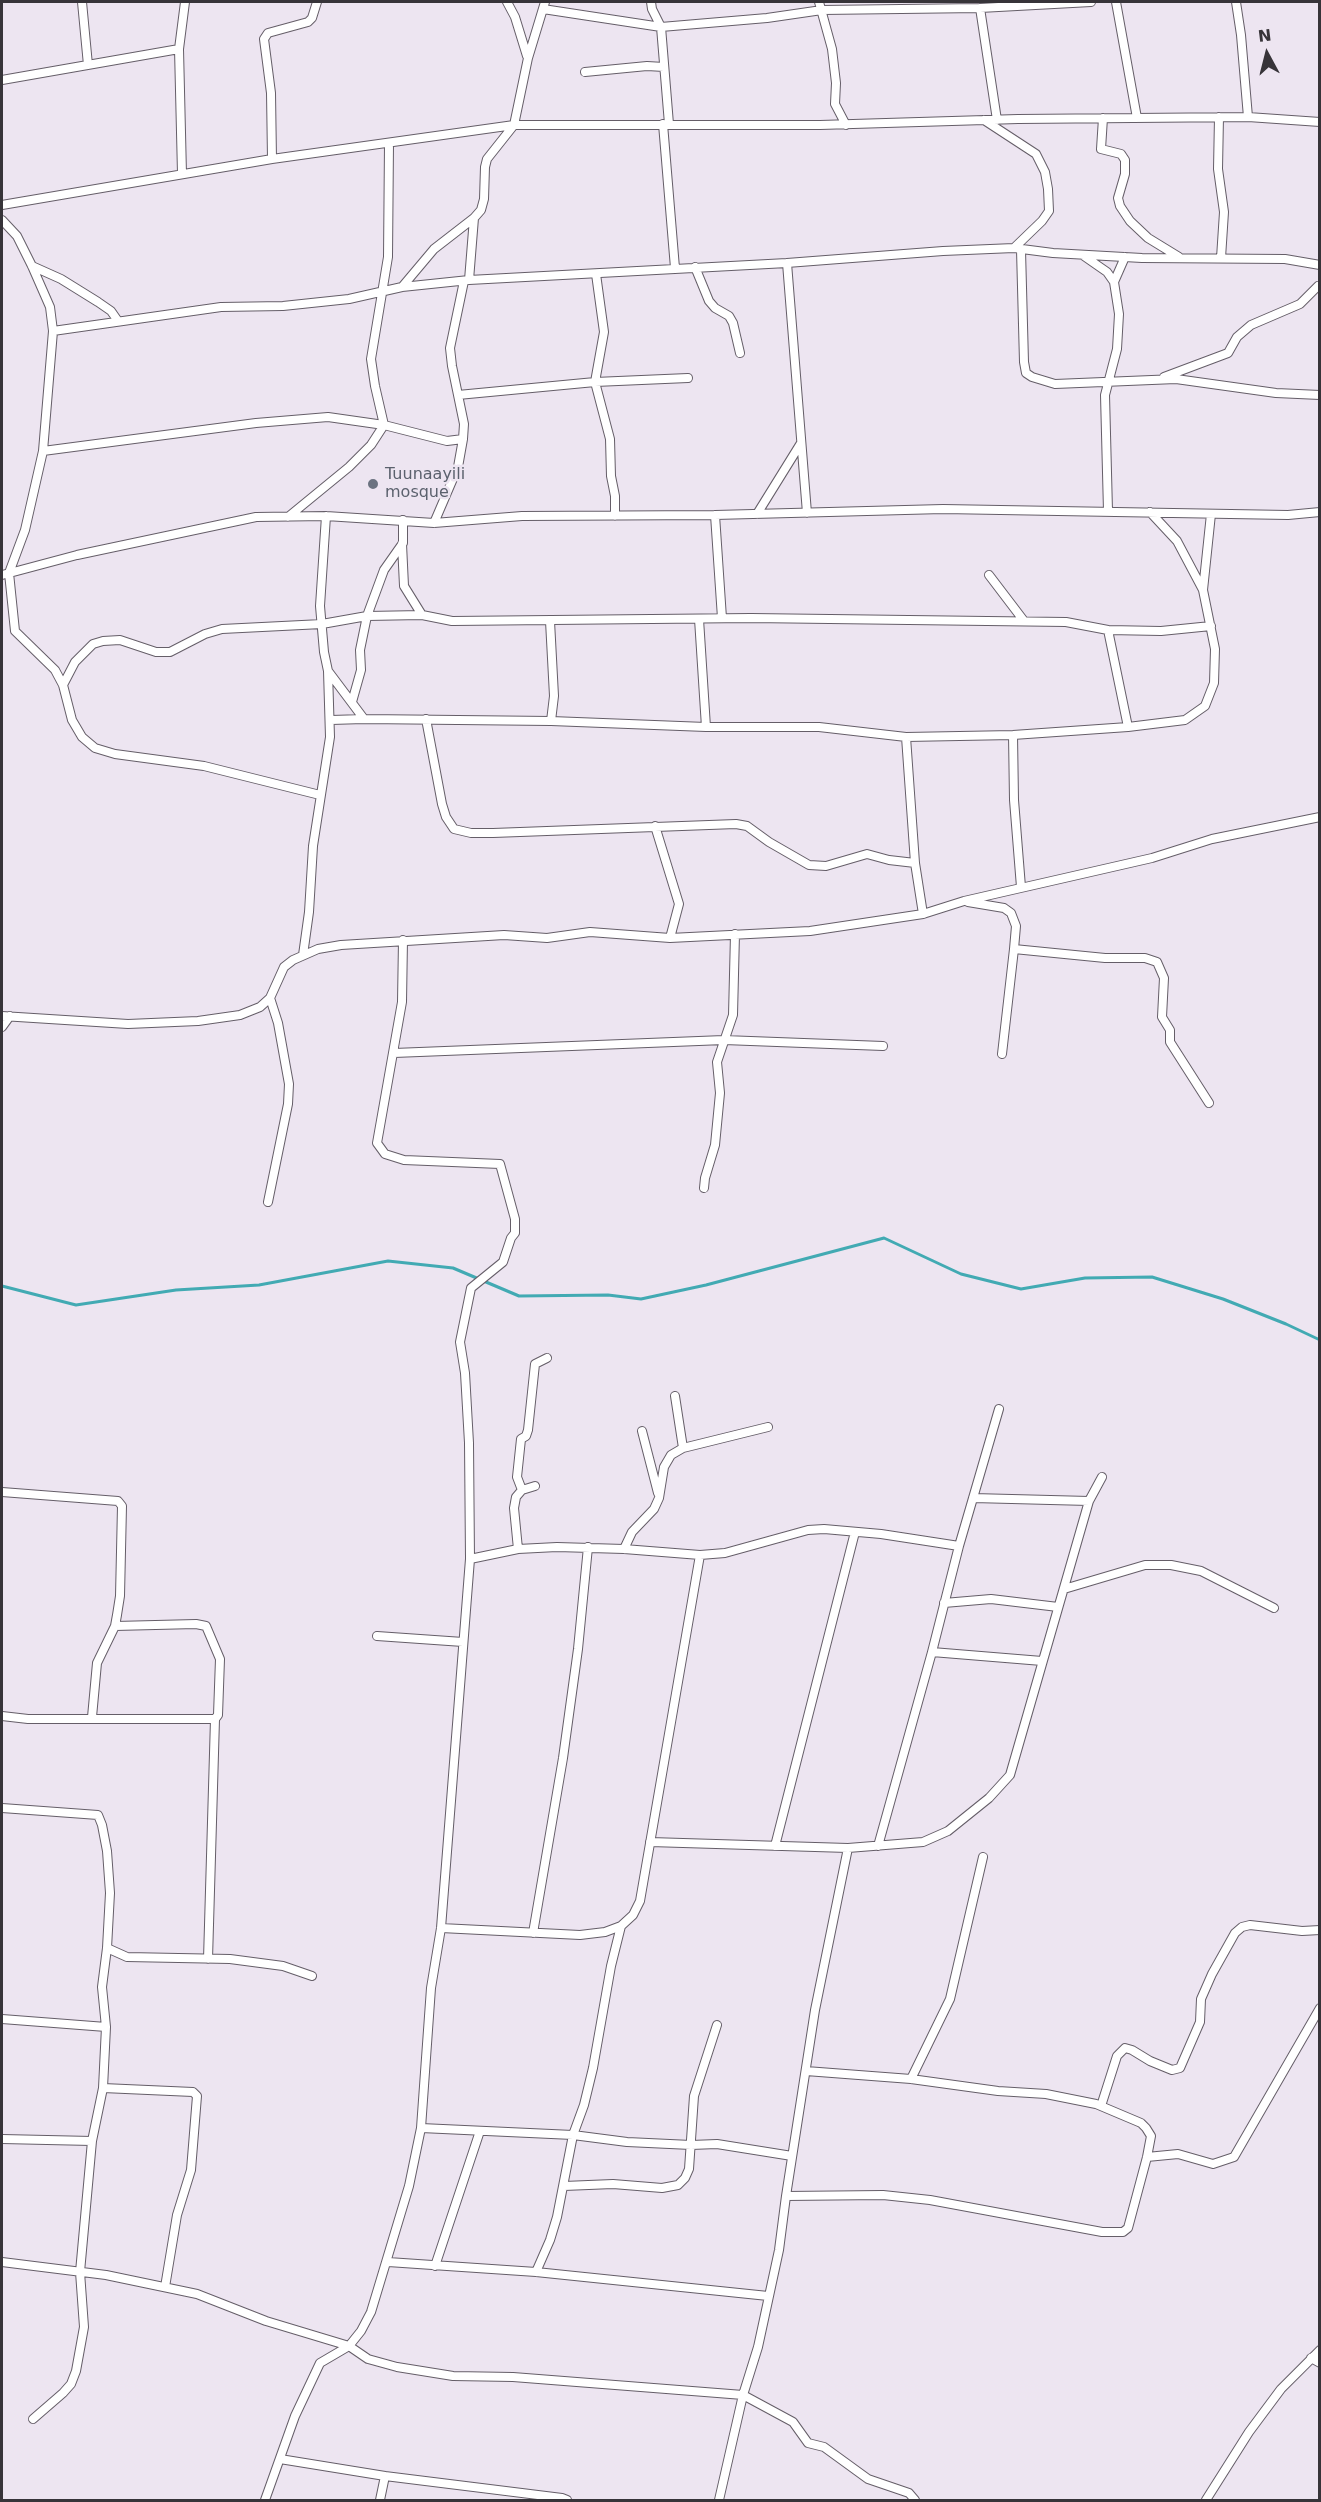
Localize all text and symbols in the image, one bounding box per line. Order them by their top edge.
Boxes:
north arrow [1237,24,1297,84]
text: N [1257,25,1273,46]
place label: Tuunaayili mosque [385,465,465,503]
marker: Tuunaayili mosque [366,477,380,491]

